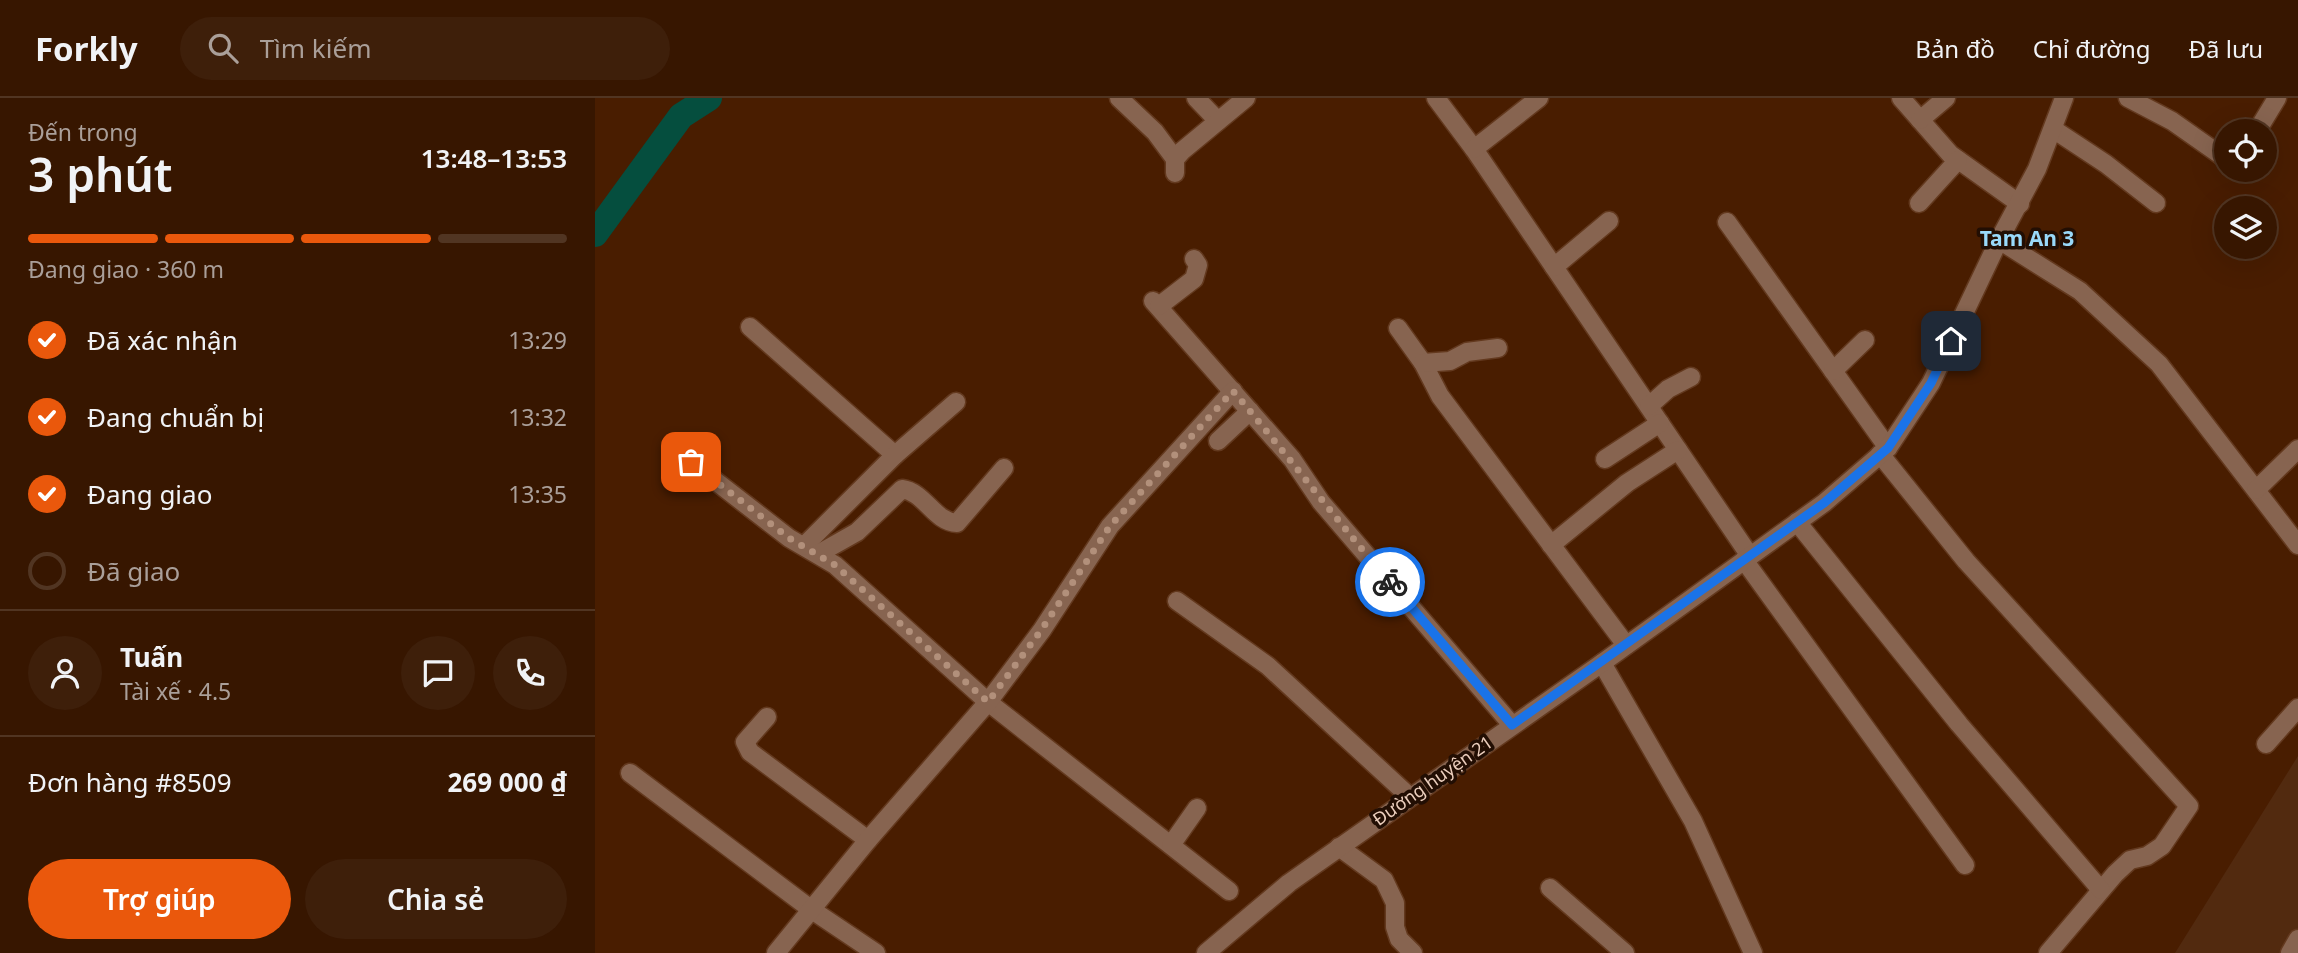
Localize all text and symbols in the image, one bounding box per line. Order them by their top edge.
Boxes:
search box [180,17,670,80]
text: Forkly [35,26,138,71]
icon: search [204,29,242,67]
text: Tìm kiếm [260,30,371,66]
text: Bản đồ [1915,32,1995,65]
text: Chỉ đường [2033,32,2151,65]
text: Đã lưu [2189,32,2263,65]
text: Đến trong [28,116,138,148]
map controls [2214,119,2277,259]
button: locate [2214,119,2277,182]
text: 13:48–13:53 [421,140,567,176]
text: 3 phút [28,143,172,205]
button: layers [2214,196,2277,259]
district label: Tam An 3 [1980,224,2074,252]
text: Đang giao · 360 m [28,253,224,285]
pin [1921,311,1981,371]
icon: check [28,321,66,359]
text: Đã xác nhận [87,322,238,358]
icon: home [1932,322,1970,360]
text: 13:29 [508,324,567,356]
icon: check [28,398,66,436]
text: Đang chuẩn bị [87,399,264,435]
text: 13:32 [508,401,567,433]
pin [661,432,721,492]
icon: bag [672,443,710,481]
icon: check [28,475,66,513]
text: Đang giao [87,476,212,512]
text: 13:35 [508,478,567,510]
courier [1355,547,1425,617]
text: Đã giao [87,553,180,589]
icon: bike [1371,563,1409,601]
button: person [28,636,102,710]
button: chat [401,636,475,710]
button: phone [493,636,567,710]
text: Tuấn [120,639,183,675]
text: Tài xế · 4.5 [120,675,231,707]
street label: Đường huyện 21 [1368,730,1497,831]
text: Đơn hàng #8509 [28,764,232,800]
text: 269 000 ₫ [447,764,567,800]
button: Trợ giúp [28,859,291,939]
button: Chia sẻ [305,859,567,939]

